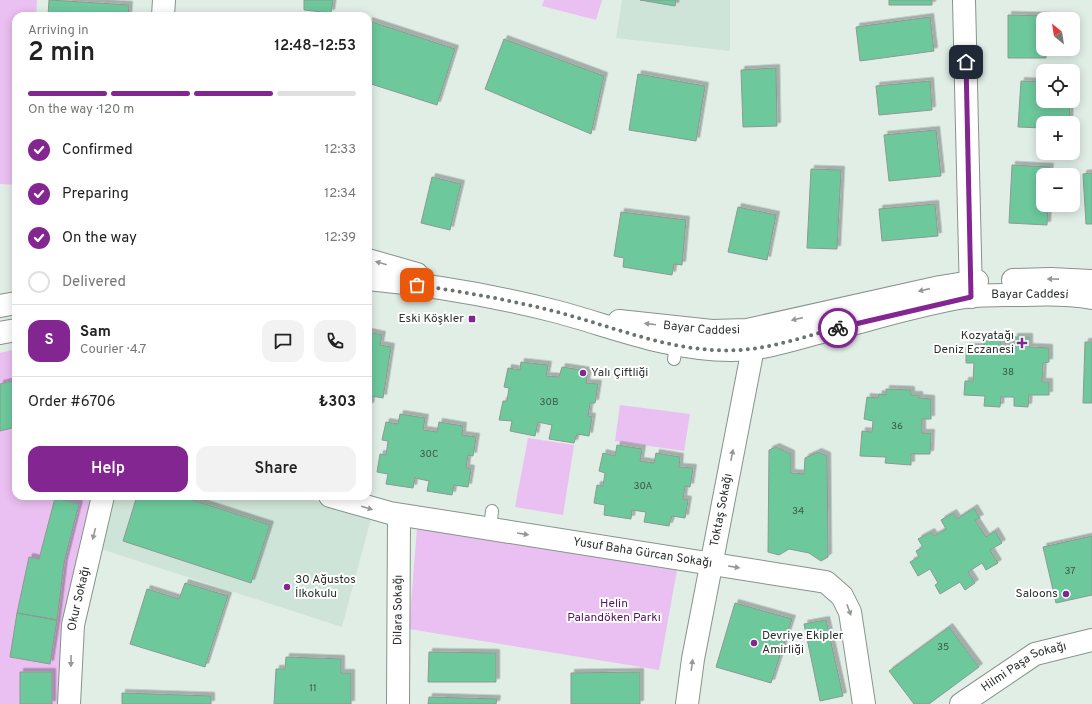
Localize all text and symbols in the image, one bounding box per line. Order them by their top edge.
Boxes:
north arrow [1036,12,1080,56]
map controls [1036,12,1080,212]
text: Arriving in [28,23,89,39]
text: 2 min [28,37,95,70]
text: 12:48–12:53 [274,37,356,56]
pin [949,45,983,79]
icon: home [955,51,977,73]
button: locate [1036,64,1080,108]
text: On the way · 120 m [28,102,134,118]
button: + [1036,116,1080,160]
icon: check [28,139,50,161]
text: Confirmed [62,141,133,160]
text: 12:33 [325,142,356,158]
button: − [1036,168,1080,212]
icon: check [28,183,50,205]
text: Preparing [62,185,129,204]
text: 12:34 [324,186,356,202]
icon: check [28,227,50,249]
text: On the way [62,229,137,248]
text: 12:39 [325,230,356,246]
one-way arrow [375,260,387,266]
pin [400,268,434,302]
text: Delivered [62,273,126,292]
icon: bag [406,274,428,296]
one-way arrow [1046,276,1059,282]
street label: Bayar Caddesi [991,286,1069,303]
one-way arrow [918,288,930,294]
courier [818,308,858,348]
place label: Eski Köşkler [399,311,464,327]
marker: Eski Köşkler [467,314,477,324]
one-way arrow [791,317,803,323]
icon: bike [827,317,849,339]
street label: Bayar Caddesi [662,318,740,339]
button: chat [262,320,304,362]
button: phone [314,320,356,362]
one-way arrow [644,321,656,328]
text: Sam [80,323,111,342]
place label: Kozyatağı Deniz Eczanesi [934,328,1014,358]
text: S [44,331,54,350]
marker: Kozyatağı Deniz Eczanesi [1017,338,1027,348]
text: Courier · 4.7 [80,342,146,358]
place label: Yalı Çiftliği [591,365,648,381]
house number: 38 [1002,366,1014,379]
marker: Yalı Çiftliği [578,368,588,378]
text: Order #6706 [28,393,115,412]
text: ₺303 [319,393,356,412]
house number: 30B [540,396,558,409]
house number: 36 [891,420,903,433]
button: Help [28,446,188,492]
button: Share [196,446,356,492]
house number: 30C [420,448,438,461]
one-way arrow [730,449,736,461]
street label: Toktaş Sokağı [707,472,737,548]
house number: 30A [634,480,653,493]
one-way arrow [361,505,373,511]
house number: 34 [792,505,804,518]
one-way arrow [90,528,96,540]
one-way arrow [517,531,529,537]
street label: Yusuf Baha Gürcan Sokağı [572,534,713,572]
one-way arrow [728,564,740,570]
street label: Okur Sokağı [65,565,94,631]
house number: 37 [1064,565,1076,578]
place label: 30 Ağustos İlkokulu [295,572,356,602]
street label: Dilara Sokağı [390,575,407,645]
marker: 30 Ağustos İlkokulu [282,582,292,592]
place label: Saloons [1015,586,1058,602]
marker: Saloons [1061,589,1071,599]
park label: Helin Palandöken Parkı [567,596,661,626]
one-way arrow [846,604,852,616]
place label: Devriye Ekipler Amirliği [762,628,844,658]
marker: Devriye Ekipler Amirliği [749,638,759,648]
street label: Hilmi Paşa Sokağı [978,639,1068,696]
house number: 35 [937,641,949,654]
one-way arrow [68,655,74,668]
one-way arrow [689,659,695,671]
house number: 11 [309,682,317,695]

